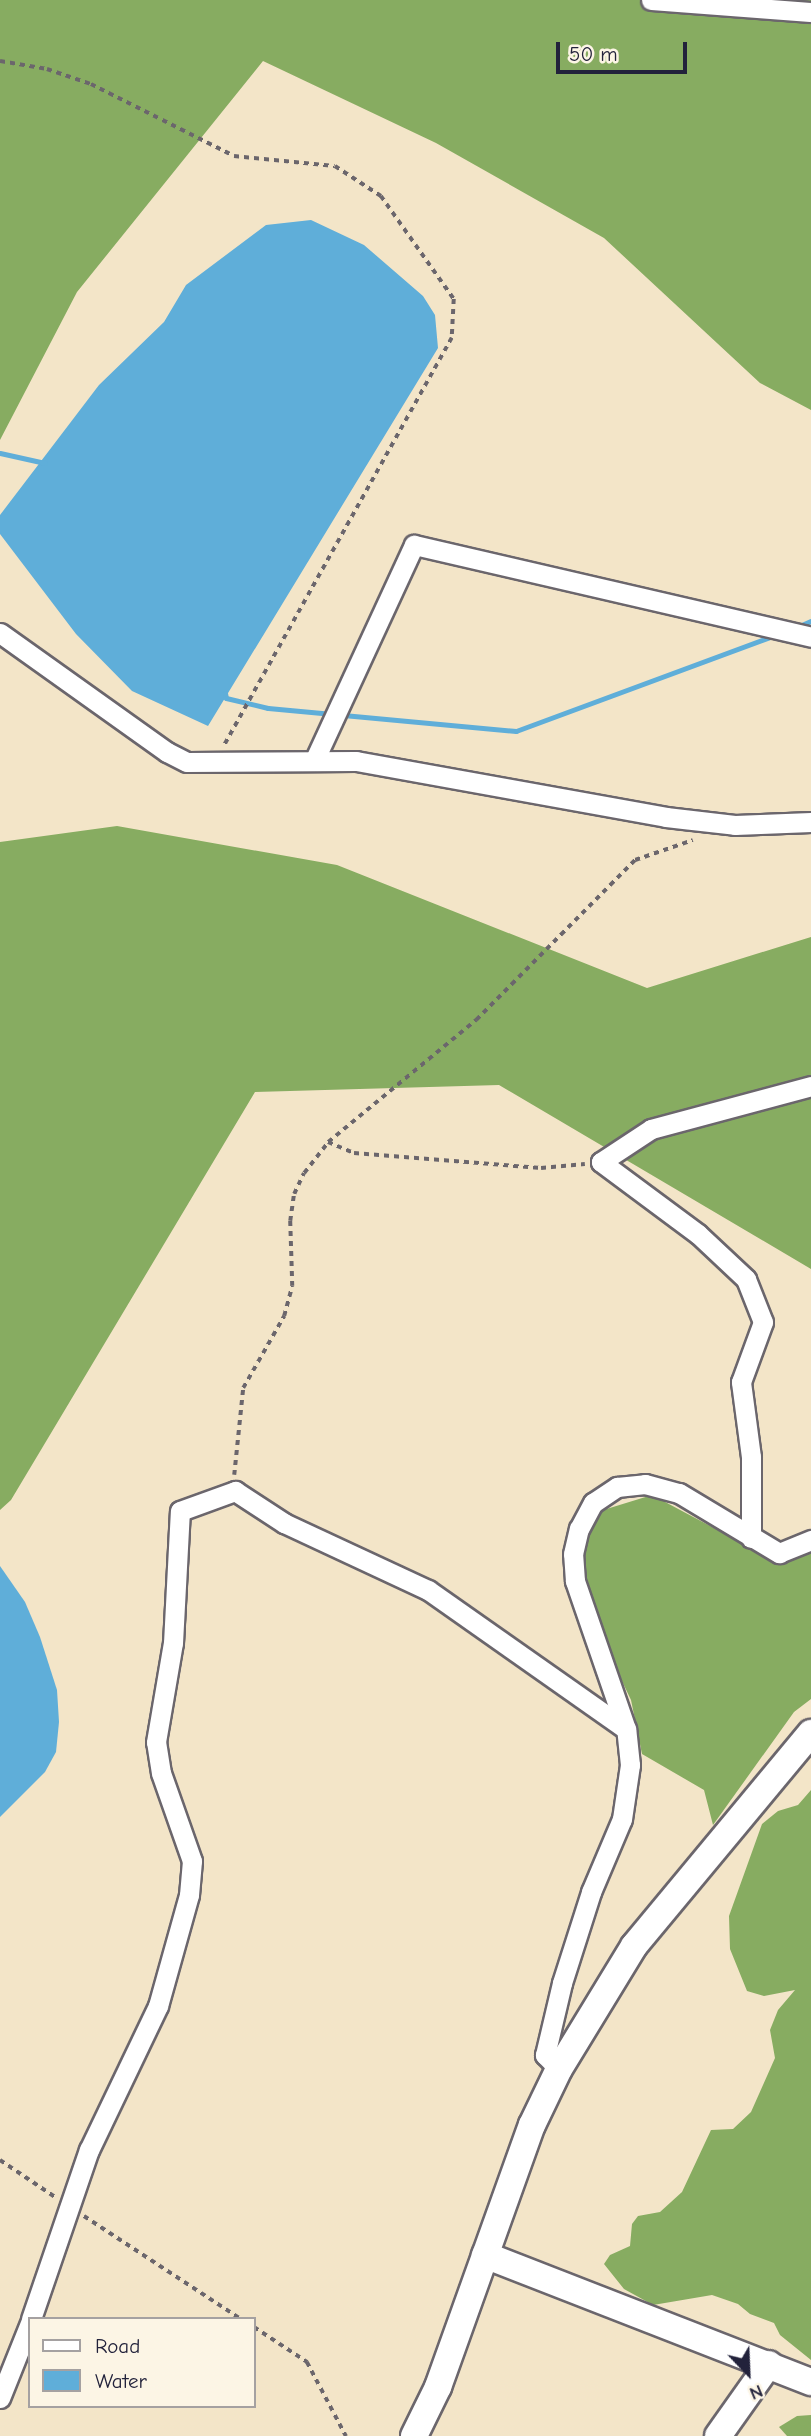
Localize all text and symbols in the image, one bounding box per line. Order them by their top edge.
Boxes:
scale bar [559,28,690,72]
text: 50 m [569,42,618,66]
legend [28,2317,256,2408]
text: Road [95,2334,140,2358]
north arrow [713,2338,783,2408]
text: Water [95,2369,147,2393]
text: N [746,2380,766,2405]

